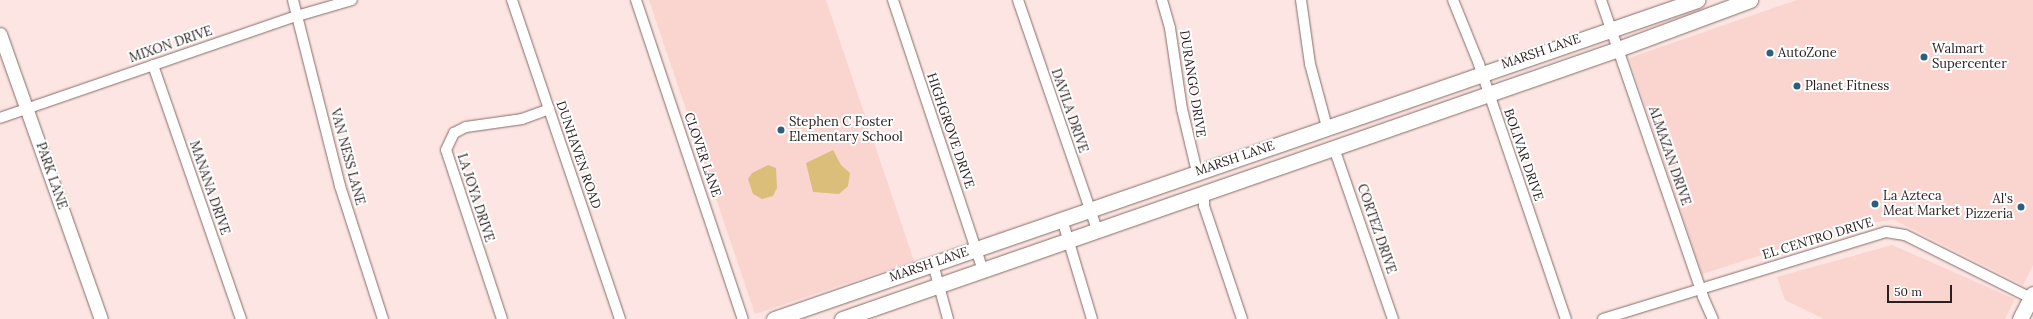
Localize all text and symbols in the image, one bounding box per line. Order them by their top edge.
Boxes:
street label: MIXON DRIVE [127,24,215,66]
street label: DURANGO DRIVE [1176,29,1208,139]
street label: MARSH LANE [1499,31,1583,73]
place label: Walmart Supercenter [1932,42,2007,73]
place label: AutoZone [1778,45,1837,61]
marker: AutoZone [1765,48,1775,58]
marker: Walmart Supercenter [1919,52,1929,62]
street label: DAVILA DRIVE [1047,67,1091,155]
street label: HIGHGROVE DRIVE [923,71,977,191]
place label: Planet Fitness [1805,78,1889,94]
marker: Planet Fitness [1792,81,1802,91]
street label: DUNHAVEN ROAD [552,99,604,211]
street label: ALMAZAN DRIVE [1645,104,1693,208]
street label: VAN NESS LANE [327,107,367,207]
street label: BOLIVAR DRIVE [1500,107,1546,203]
street label: CLOVER LANE [680,111,724,199]
place label: Stephen C Foster Elementary School [789,115,903,146]
marker: Stephen C Foster Elementary School [776,125,786,135]
street label: MARSH LANE [1193,138,1277,180]
street label: MANANA DRIVE [186,139,232,237]
street label: PARK LANE [32,140,70,212]
street label: LA JOYA DRIVE [453,152,497,244]
street label: CORTEZ DRIVE [1353,182,1399,276]
place label: La Azteca Meat Market [1883,189,1960,220]
place label: Al's Pizzeria [1965,192,2013,223]
marker: La Azteca Meat Market [1870,199,1880,209]
marker: Al's Pizzeria [2016,202,2026,212]
street label: EL CENTRO DRIVE [1761,215,1875,263]
street label: MARSH LANE [887,244,971,286]
scale bar [1889,277,1954,303]
text: 50 m [1894,284,1922,299]

